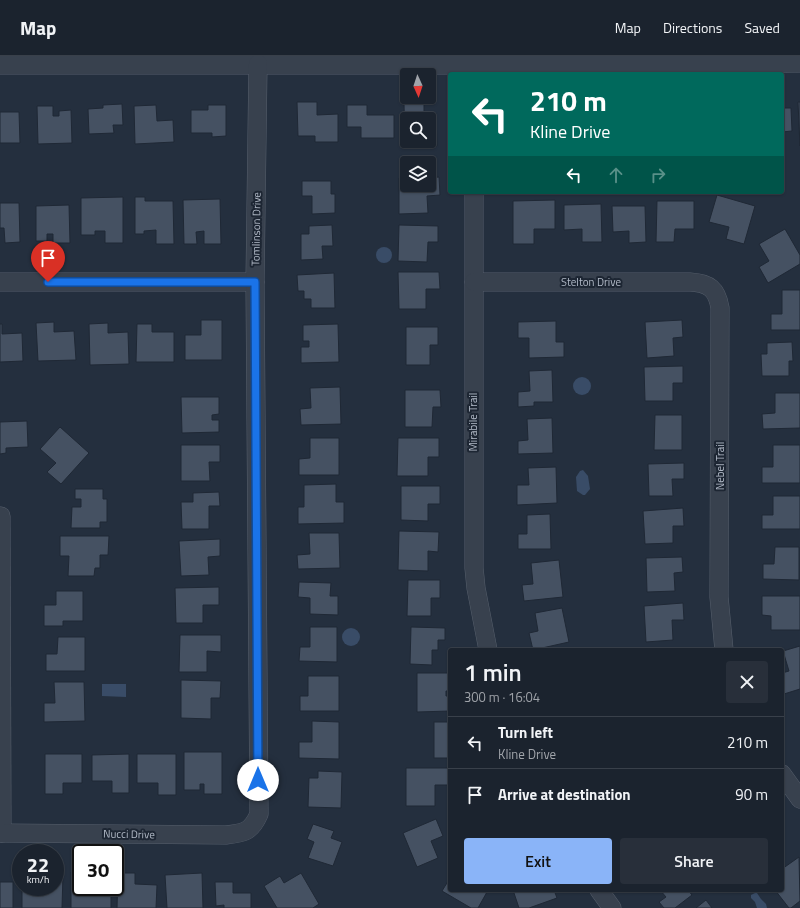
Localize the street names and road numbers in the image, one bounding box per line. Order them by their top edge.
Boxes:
street label: Tomlinson Drive [247,191,265,266]
street label: Stelton Drive [561,274,621,290]
street label: Mirabile Trail [465,393,481,451]
street label: Nebel Trail [712,442,728,490]
street label: Nucci Drive [103,826,155,842]

